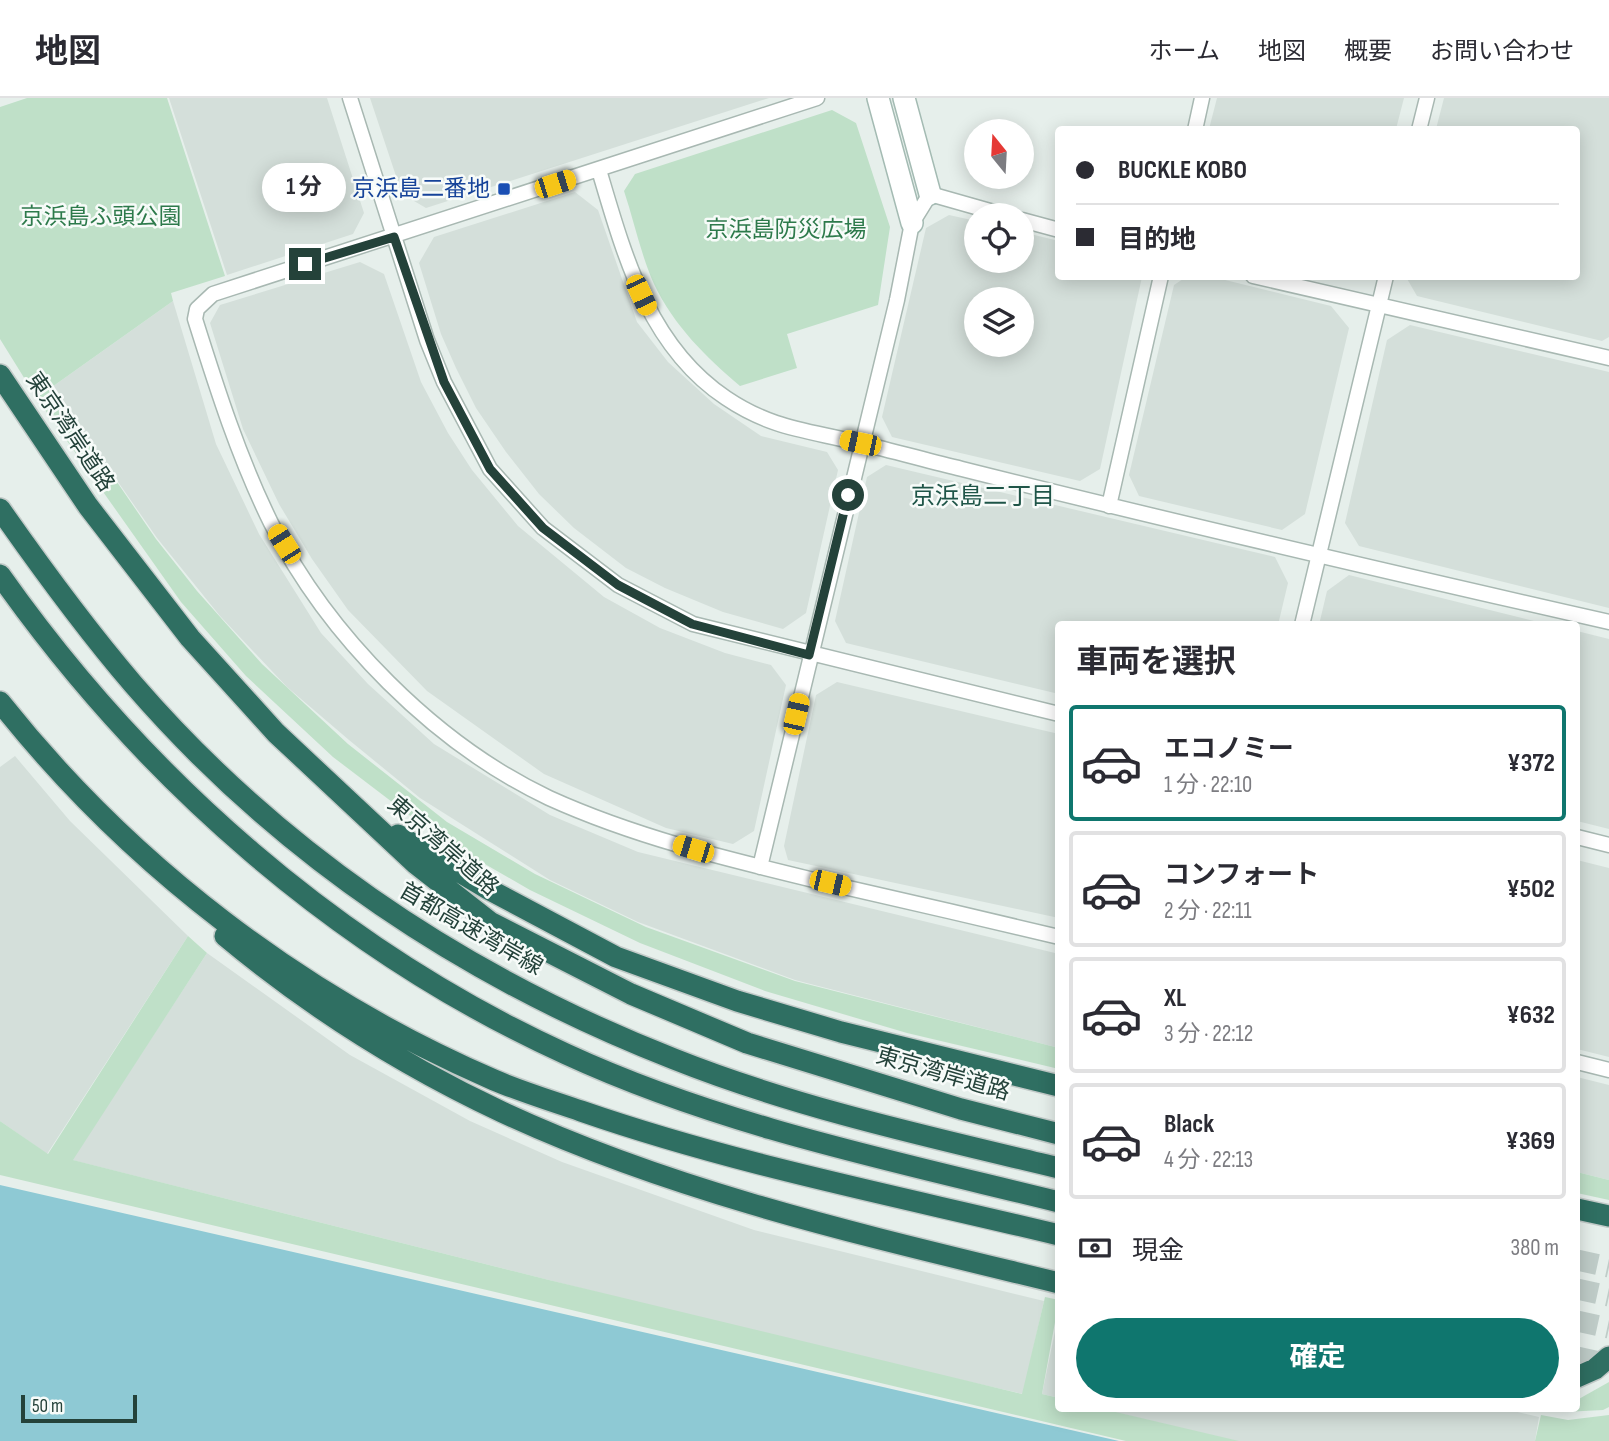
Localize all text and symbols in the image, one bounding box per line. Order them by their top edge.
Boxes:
text: 地図 [35,32,101,72]
text: ホーム [1149,37,1220,66]
text: 地図 [1258,37,1306,66]
text: 概要 [1344,37,1392,66]
text: お問い合わせ [1430,37,1574,66]
north arrow [964,119,1034,189]
map controls [964,119,1034,357]
text: BUCKLE KOBO [1118,155,1247,186]
callout: 1 分 [263,162,347,212]
car [532,168,579,200]
text: 1 分 [286,173,322,201]
place label: 京浜島二番地 [352,175,490,203]
marker: 京浜島二番地 [496,181,512,197]
park label: 京浜島ふ頭公園 [21,203,182,231]
button: locate [964,203,1034,273]
park label: 京浜島防災広場 [706,216,867,244]
text: 目的地 [1118,225,1196,256]
route end [289,248,321,280]
car [623,272,660,318]
button: layers [964,287,1034,357]
street label: 東京湾岸道路 [20,367,120,497]
car [838,428,883,458]
route start [832,479,864,511]
district label: 京浜島二丁目 [911,482,1055,511]
car [264,521,305,567]
text: 車両を選択 [1076,643,1236,682]
car [782,691,811,737]
icon: car [1080,732,1143,795]
text: エコノミー [1164,734,1294,765]
text: ¥372 [1507,748,1555,779]
text: 1 分 · 22:10 [1164,771,1252,799]
street label: 東京湾岸道路 [382,790,504,902]
car [670,833,717,865]
icon: car [1080,858,1143,921]
text: コンフォート [1164,860,1319,891]
car [808,868,853,898]
text: ¥502 [1506,874,1555,905]
street label: 首都高速湾岸線 [394,877,548,981]
text: 2 分 · 22:11 [1164,897,1251,925]
text: XL [1164,983,1186,1014]
icon: car [1080,984,1143,1047]
text: ¥632 [1506,1000,1555,1031]
text: 3 分 · 22:12 [1164,1020,1253,1048]
street label: 東京湾岸道路 [873,1042,1013,1106]
text: Black [1164,1109,1214,1140]
icon: car [1080,1110,1143,1173]
text: ¥369 [1506,1126,1555,1157]
text: 4 分 · 22:13 [1164,1146,1253,1174]
icon: cash [1076,1229,1114,1267]
text: 380 m [1511,1234,1559,1262]
text: 現金 [1132,1236,1184,1267]
button: 確定 [1076,1318,1559,1398]
scale bar [21,1392,136,1424]
text: 50 m [32,1395,63,1418]

